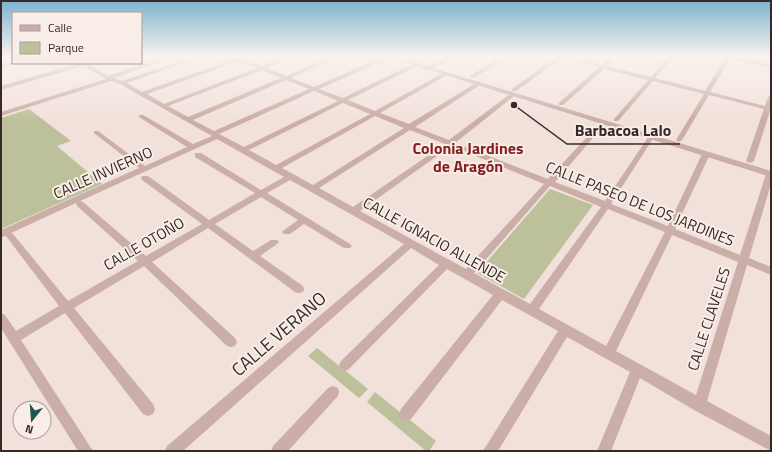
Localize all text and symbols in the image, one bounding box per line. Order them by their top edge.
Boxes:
legend [12,12,142,64]
text: Calle [48,18,72,37]
text: Parque [48,38,84,57]
callout: Barbacoa Lalo [567,116,680,144]
text: Barbacoa Lalo [575,118,671,142]
district label: Colonia Jardines de Aragón [412,136,524,178]
street label: CALLE INVIERNO [49,140,156,205]
street label: CALLE PASEO DE LOS JARDINES [542,155,738,252]
street label: CALLE IGNACIO ALLENDE [359,191,510,288]
street label: CALLE OTOÑO [99,211,189,276]
street label: CALLE CLAVELES [681,264,736,374]
street label: CALLE VERANO [225,285,332,382]
north arrow [12,400,52,440]
text: N [23,421,35,438]

